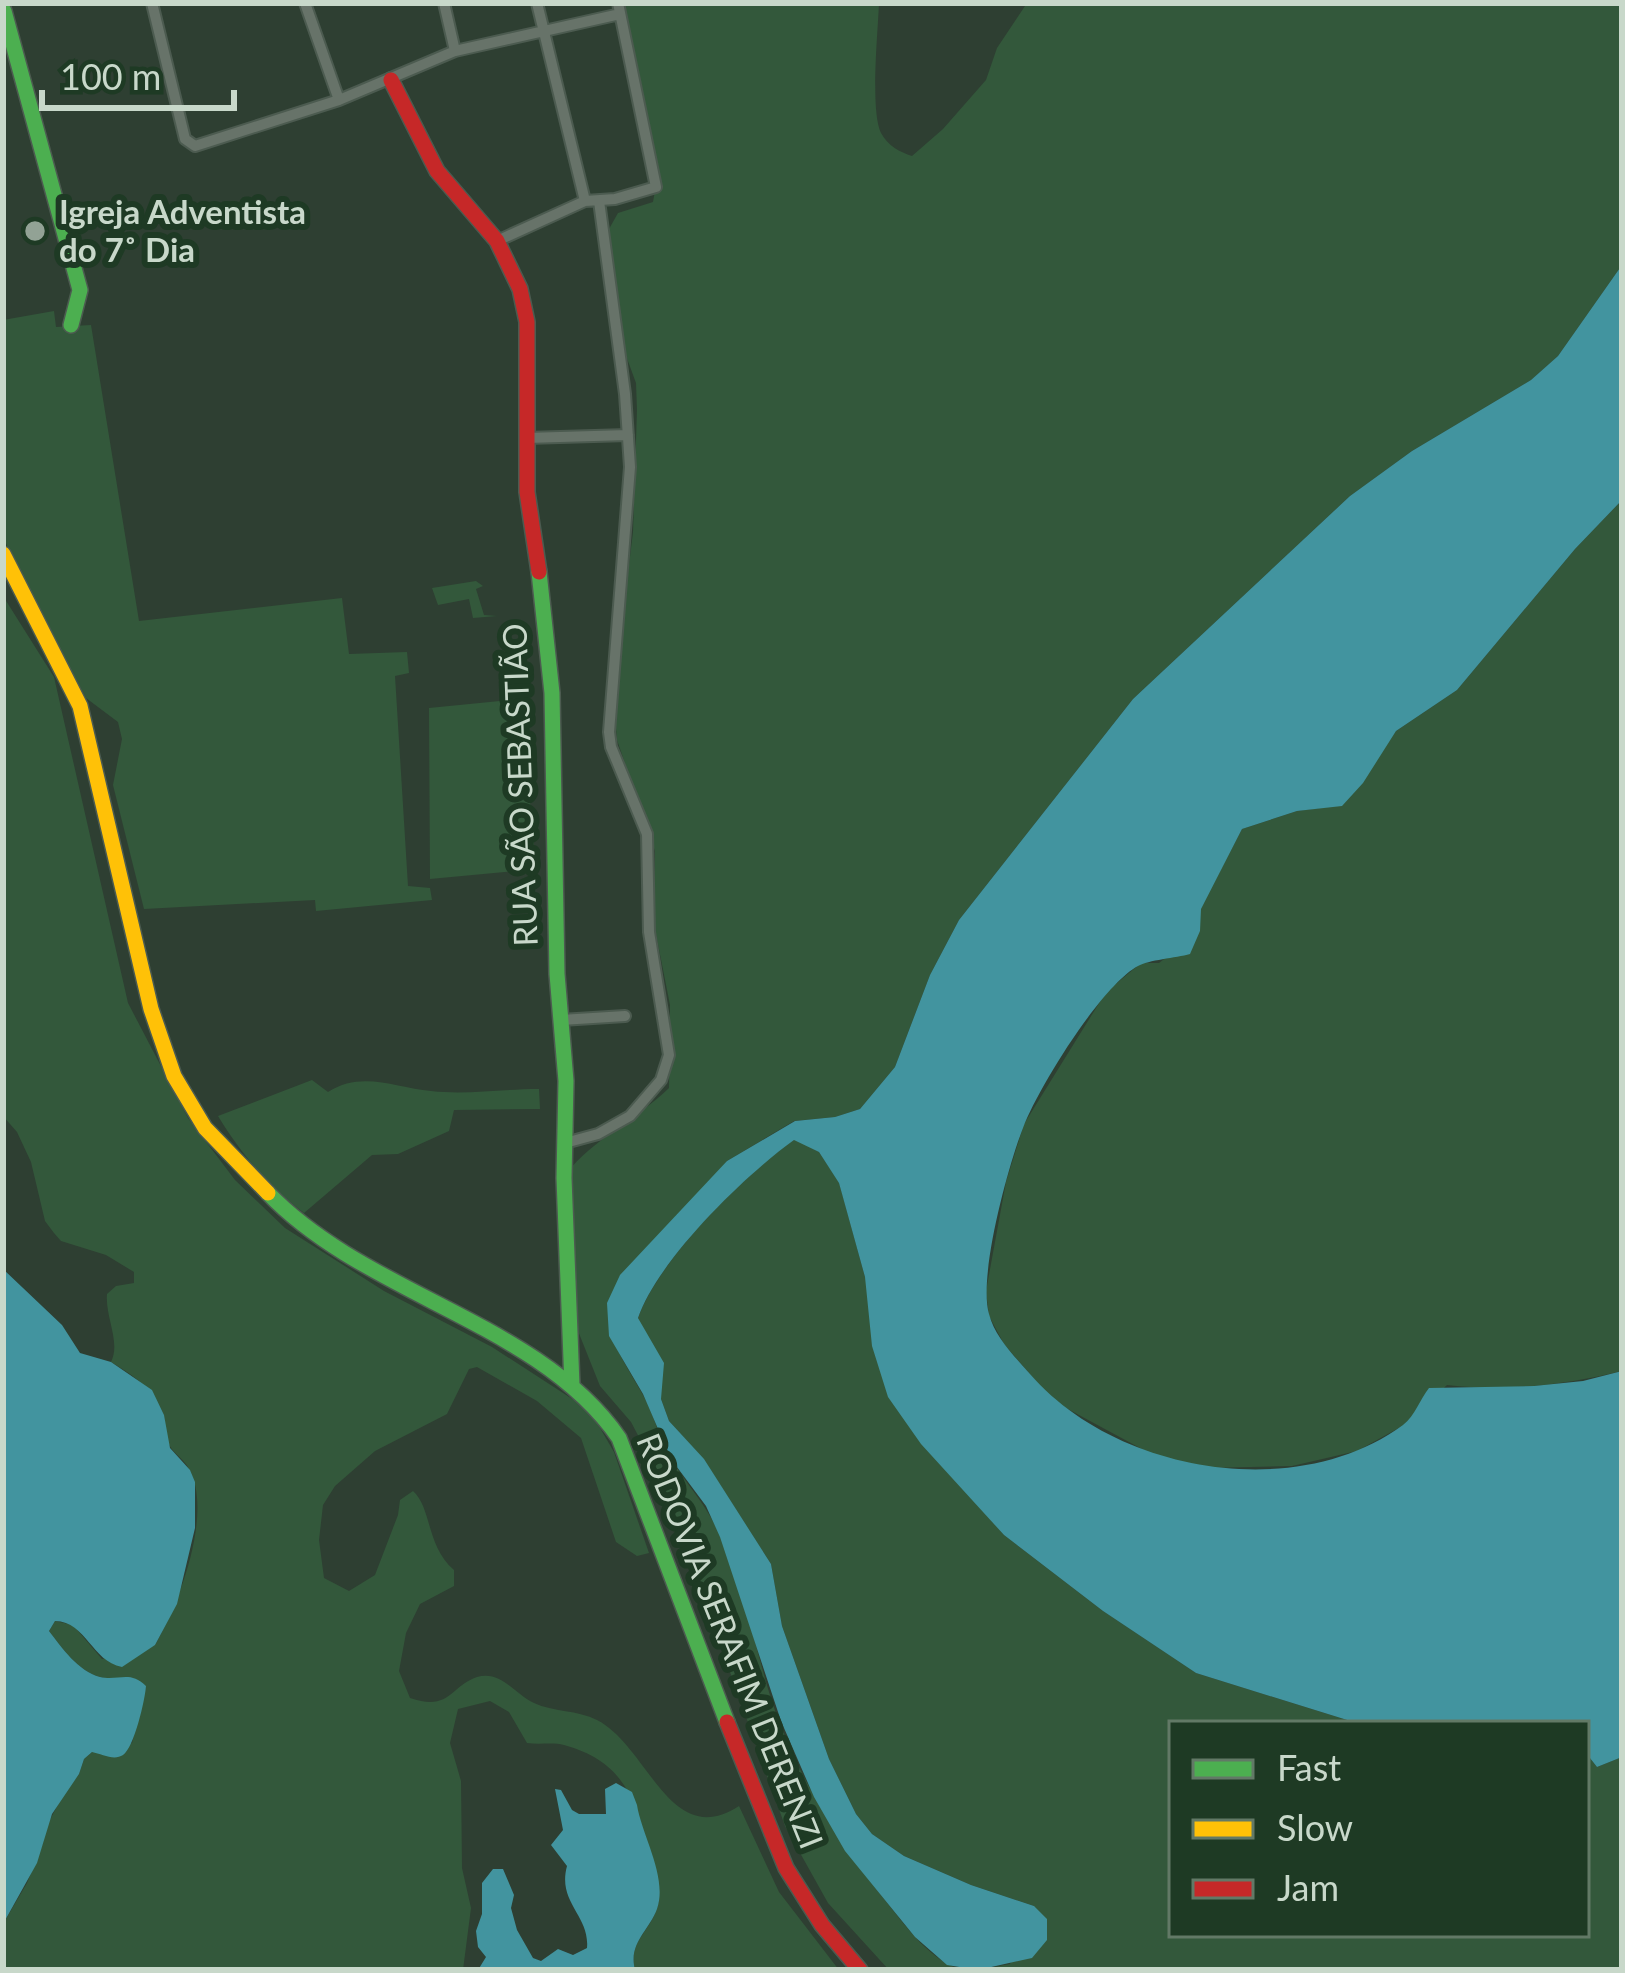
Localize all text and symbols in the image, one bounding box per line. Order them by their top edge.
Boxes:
scale bar [42,36,234,110]
text: 100 m [60,54,161,98]
place label: Igreja Adventista do 7˚ Dia [59,191,306,269]
marker: Igreja Adventista do 7˚ Dia [22,218,48,244]
street label: RUA SÃO SEBASTIÃO [493,623,545,947]
street label: RODOVIA SERAFIM DERENZI [629,1427,833,1854]
legend [1169,1721,1589,1937]
text: Fast [1277,1745,1341,1789]
text: Slow [1277,1805,1353,1849]
text: Jam [1277,1865,1339,1909]

